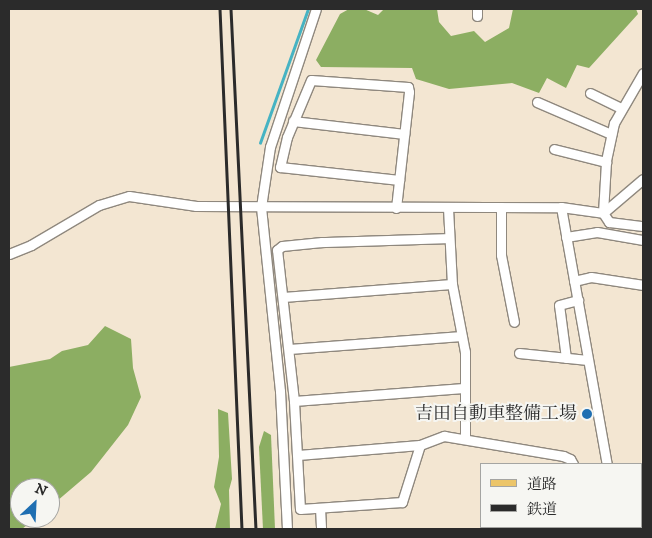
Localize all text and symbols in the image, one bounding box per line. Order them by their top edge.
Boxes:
place label: 吉田自動車整備工場 [415,403,577,425]
marker: 吉田自動車整備工場 [581,408,593,420]
legend [480,463,642,528]
text: 道路 [527,475,557,494]
north arrow [10,478,60,528]
text: N [32,480,50,501]
text: 鉄道 [527,500,557,519]

